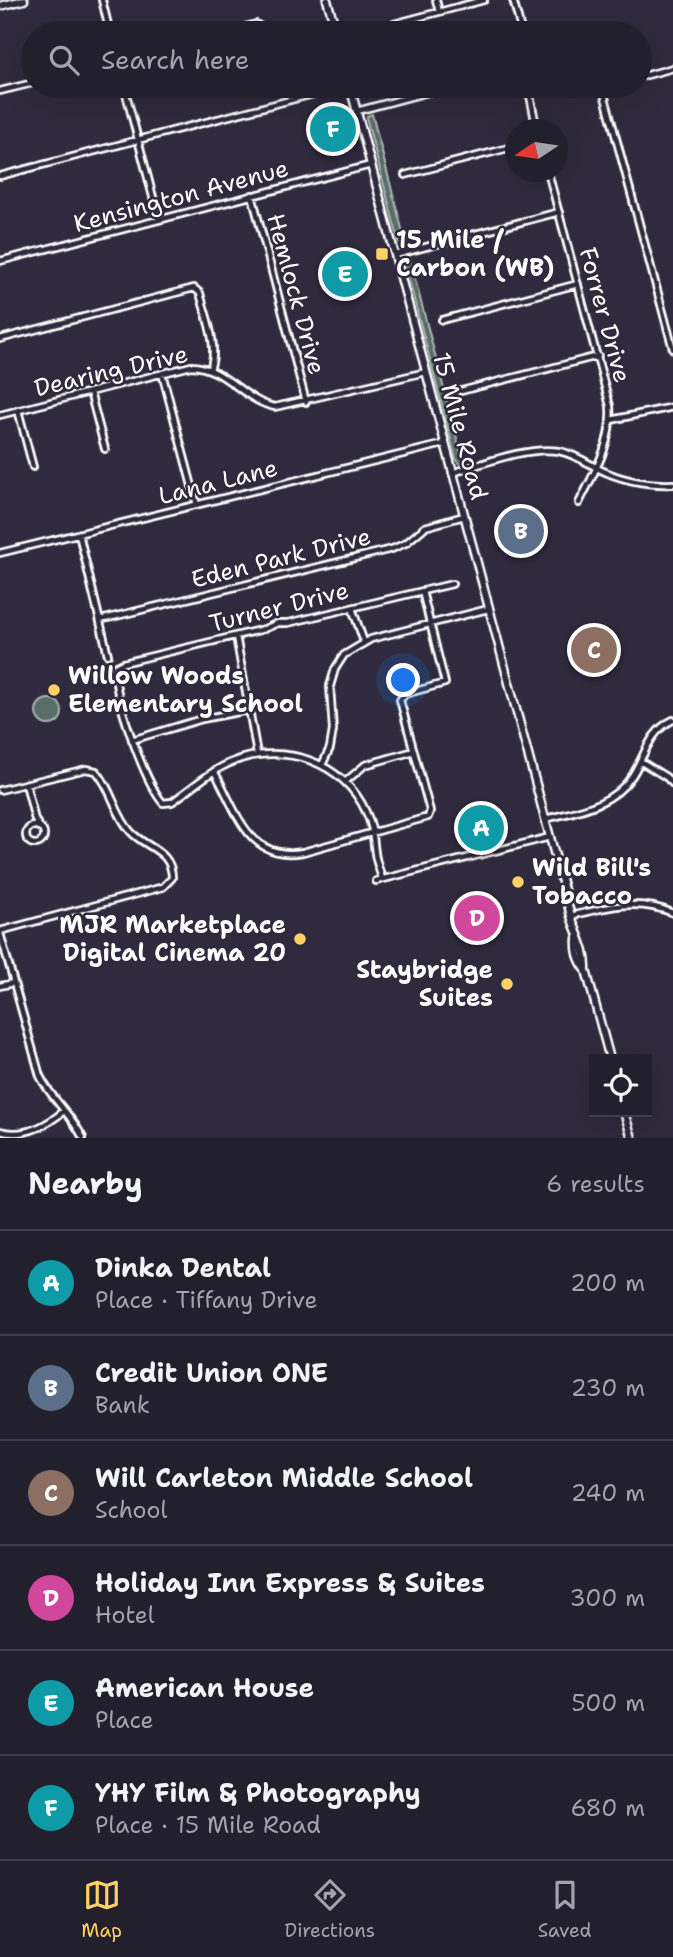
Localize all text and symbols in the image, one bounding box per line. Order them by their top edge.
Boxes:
search box [21,21,652,98]
icon: search [45,41,83,79]
text: Search here [101,42,250,77]
pin: F [310,103,356,155]
north arrow [505,119,568,182]
street label: Kensington Avenue [70,152,292,240]
street label: Hemlock Drive [259,210,333,378]
place label: 15 Mile / Carbon (WB) [396,224,554,284]
street label: Forrer Drive [572,244,638,386]
marker: 15 Mile / Carbon (WB) [374,246,390,262]
pin: E [322,248,368,300]
street label: Dearing Drive [31,338,191,404]
street label: 15 Mile Road [425,349,495,503]
street label: Lana Lane [155,452,281,512]
pin: B [498,505,544,557]
street label: Eden Park Drive [188,520,374,596]
street label: Turner Drive [206,574,352,640]
pin: C [571,624,617,676]
place label: Willow Woods Elementary School [68,660,303,720]
your location [386,663,420,697]
marker: Willow Woods Elementary School [46,682,62,698]
pin: A [458,802,504,854]
place label: Wild Bill's Tobacco [532,852,651,912]
marker: Wild Bill's Tobacco [510,874,526,890]
pin: D [454,892,500,944]
place label: MJR Marketplace Digital Cinema 20 [59,909,286,969]
marker: MJR Marketplace Digital Cinema 20 [292,931,308,947]
place label: Staybridge Suites [356,954,493,1014]
marker: Staybridge Suites [499,976,515,992]
map controls [589,1054,652,1117]
button: locate [589,1054,652,1117]
text: Nearby [28,1163,143,1204]
text: 6 results [546,1169,645,1199]
text: Dinka Dental [95,1250,271,1285]
text: A [42,1268,60,1298]
text: 200 m [570,1268,645,1298]
text: Place · Tiffany Drive [95,1285,317,1315]
text: Credit Union ONE [95,1355,328,1390]
text: B [44,1373,58,1403]
text: 230 m [571,1373,645,1403]
text: Bank [95,1390,150,1420]
text: Will Carleton Middle School [95,1460,473,1495]
text: C [44,1478,58,1508]
text: 240 m [571,1478,645,1508]
text: School [95,1495,167,1525]
text: Holiday Inn Express & Suites [95,1565,485,1600]
text: D [43,1583,59,1613]
text: 300 m [570,1583,645,1613]
text: Hotel [95,1600,155,1630]
text: American House [95,1670,314,1705]
text: E [43,1688,59,1718]
text: 500 m [571,1688,645,1718]
text: Place [95,1705,154,1735]
text: YHY Film & Photography [95,1775,421,1810]
text: F [44,1793,58,1823]
text: 680 m [570,1793,645,1823]
text: Place · 15 Mile Road [95,1810,321,1840]
tab: Map [81,1876,122,1943]
tab: Directions [285,1876,375,1943]
tab: Saved [538,1876,592,1943]

